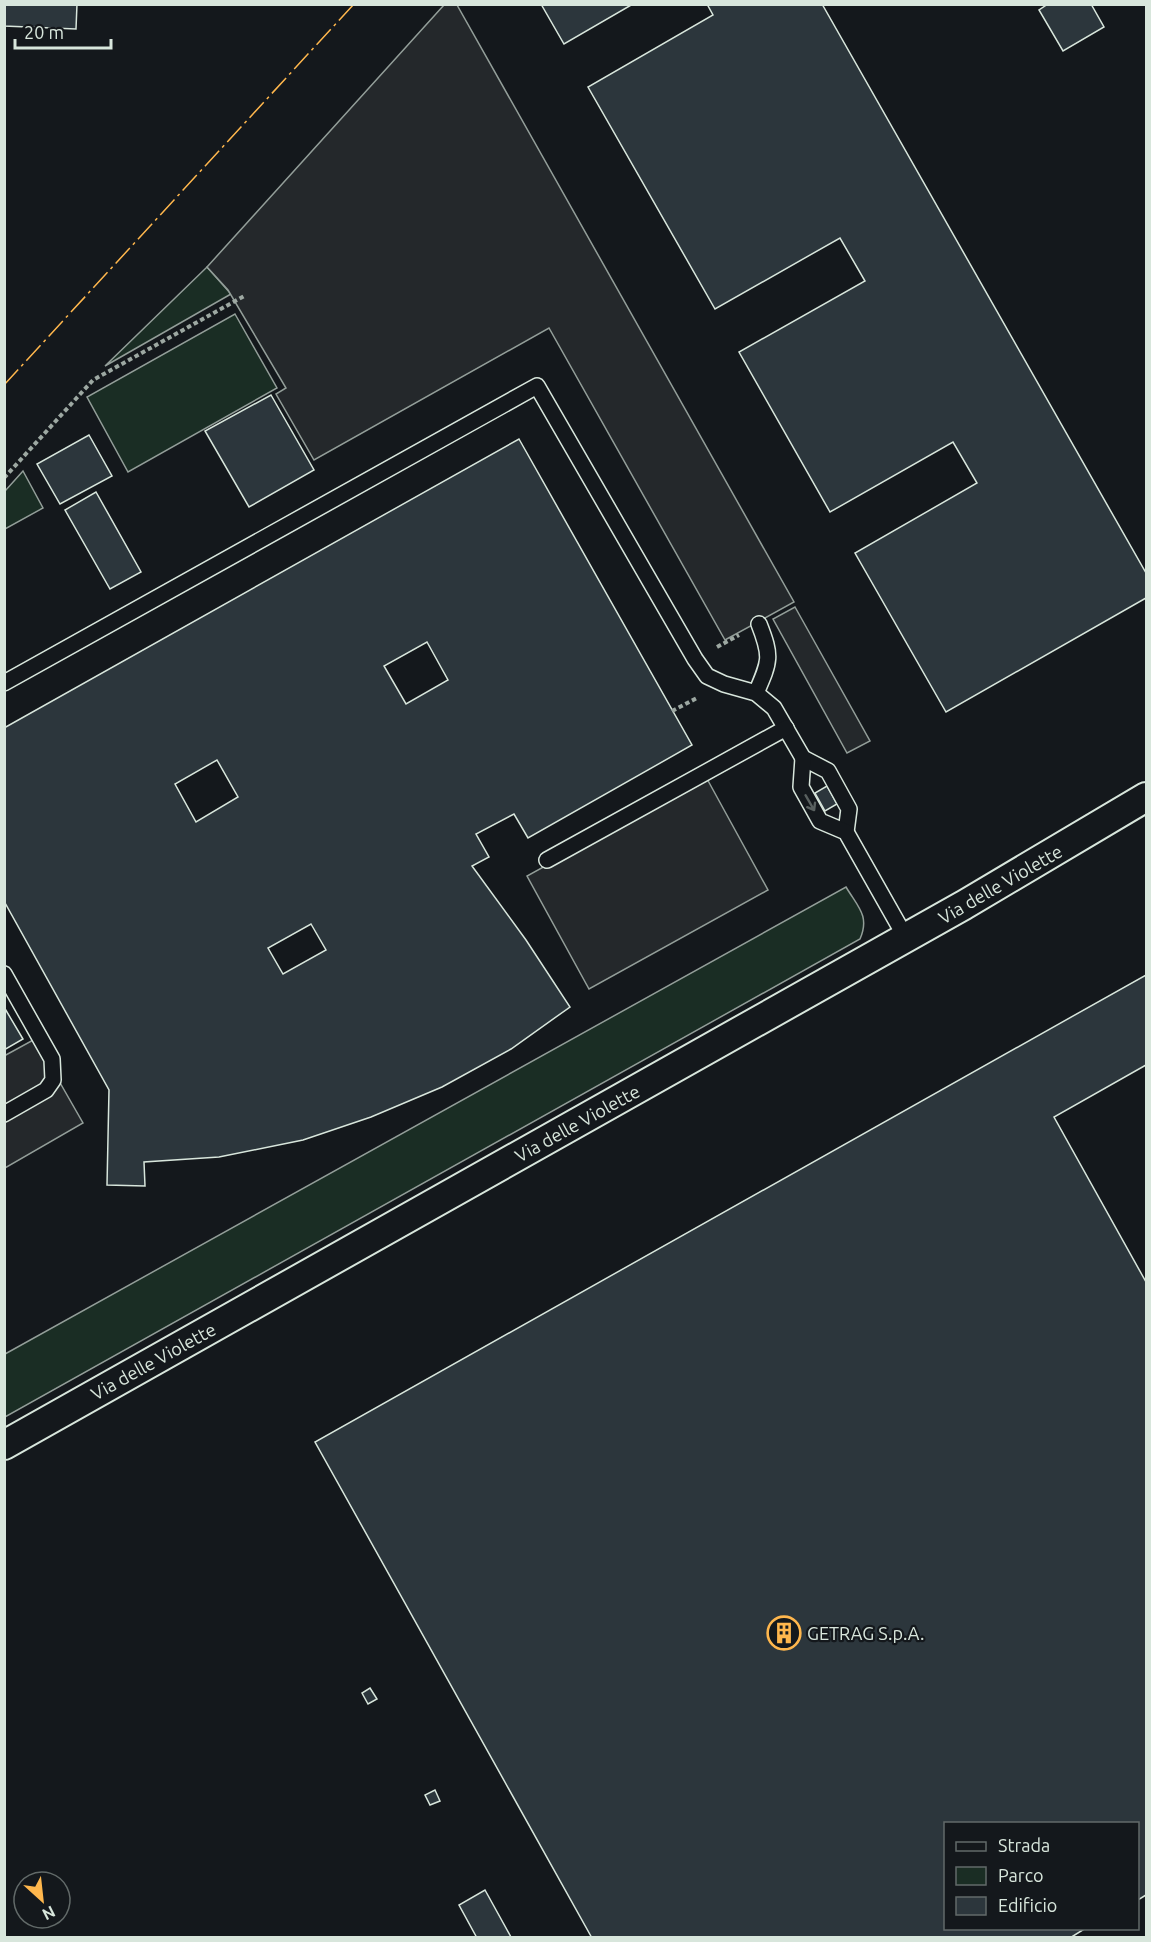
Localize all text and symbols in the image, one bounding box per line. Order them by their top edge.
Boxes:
scale bar [15,12,111,50]
text: 20 m [24,22,64,42]
one-way arrow [805,794,817,811]
street label: Via delle Violette [935,841,1065,927]
street label: Via delle Violette [511,1080,643,1166]
street label: Via delle Violette [87,1318,219,1404]
building icon: GETRAG S.p.A. [766,1615,802,1651]
place label: GETRAG S.p.A. [807,1623,924,1643]
legend [944,1822,1139,1930]
text: Strada [998,1835,1050,1855]
text: Parco [998,1865,1044,1885]
north arrow [12,1870,72,1930]
text: Edificio [998,1895,1057,1915]
text: N [39,1903,58,1924]

